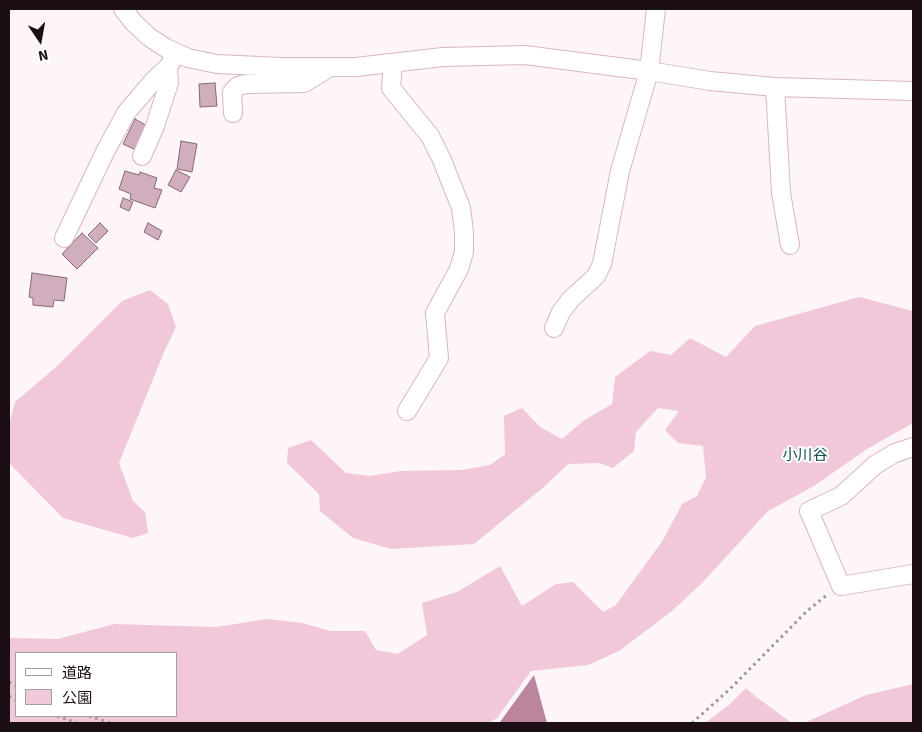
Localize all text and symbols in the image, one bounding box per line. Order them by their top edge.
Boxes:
north arrow [15,15,65,65]
text: N [37,46,50,64]
district label: 小川谷 [783,447,827,465]
legend [15,652,178,717]
text: 道路 [62,664,92,682]
text: 公園 [62,689,92,707]

